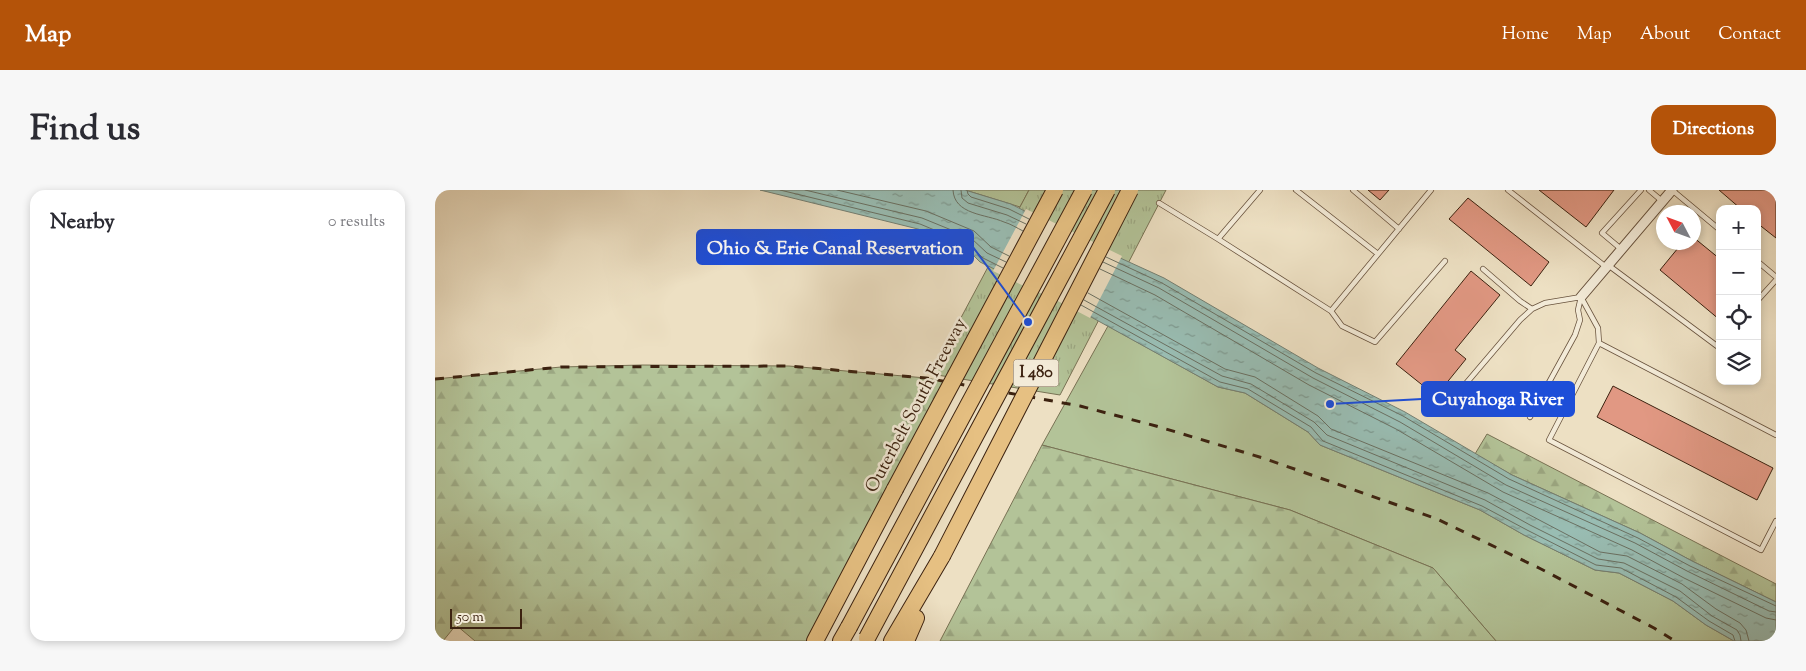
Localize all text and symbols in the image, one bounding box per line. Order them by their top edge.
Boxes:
text: Map [25,18,71,52]
text: Home [1502,22,1549,48]
text: Map [1577,22,1612,48]
text: About [1640,22,1690,48]
text: Contact [1718,22,1781,48]
text: Find us [30,105,140,156]
button: Directions [1651,105,1776,155]
north arrow [1656,205,1701,250]
map controls [1716,205,1761,385]
button: + [1716,205,1761,250]
text: Nearby [50,208,115,238]
text: 0 results [328,211,385,234]
callout: Ohio & Erie Canal Reservation [697,230,973,264]
text: Ohio & Erie Canal Reservation [707,236,964,263]
button: − [1716,250,1761,295]
button: locate [1716,295,1761,340]
street label: Outerbelt South Freeway [860,314,974,498]
button: layers [1716,340,1761,385]
road number: I 480 [1013,360,1059,387]
callout: Cuyahoga River [1422,382,1574,416]
text: Cuyahoga River [1432,387,1565,414]
scale bar [450,606,523,629]
text: 50 m [457,608,484,628]

